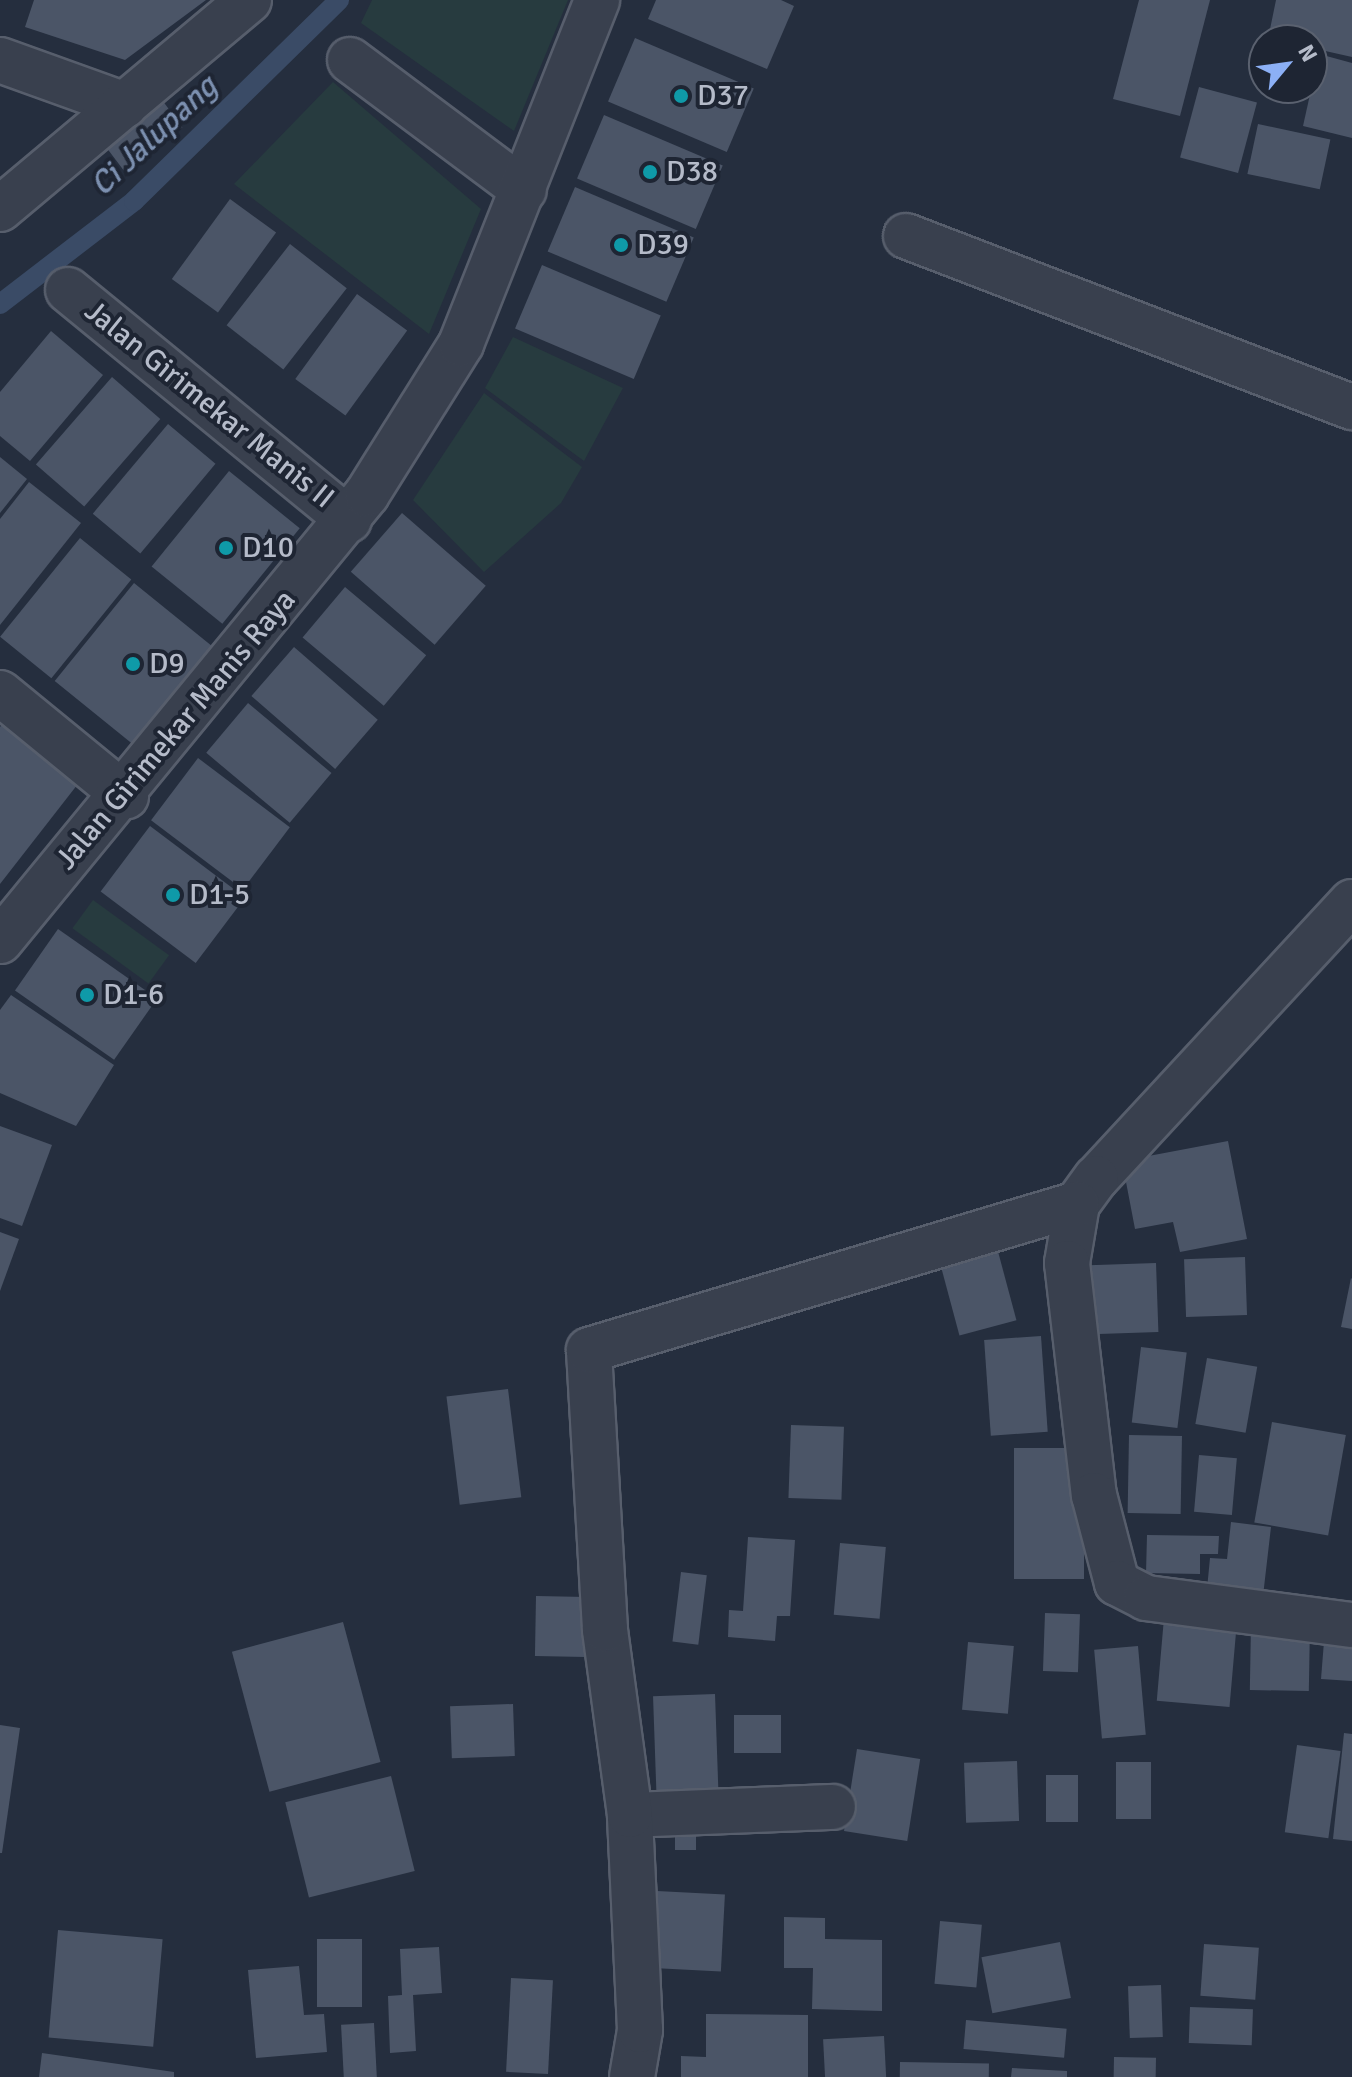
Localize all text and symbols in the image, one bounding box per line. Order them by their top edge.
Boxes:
north arrow [1248,24,1328,104]
text: N [1292,40,1323,66]
water label: Ci Jalupang [83,68,225,204]
place label: D37 [697,78,749,114]
marker: D37 [672,87,690,105]
place label: D38 [666,154,718,190]
marker: D38 [641,163,659,181]
place label: D39 [637,227,689,263]
marker: D39 [612,236,630,254]
street label: Jalan Girimekar Manis II [77,293,341,517]
place label: D10 [242,530,294,566]
marker: D10 [217,539,235,557]
street label: Jalan Girimekar Manis Raya [48,583,304,877]
place label: D9 [149,646,185,682]
marker: D9 [124,655,142,673]
place label: D1-5 [189,877,250,913]
marker: D1-5 [164,886,182,904]
place label: D1-6 [103,977,164,1013]
marker: D1-6 [78,986,96,1004]

